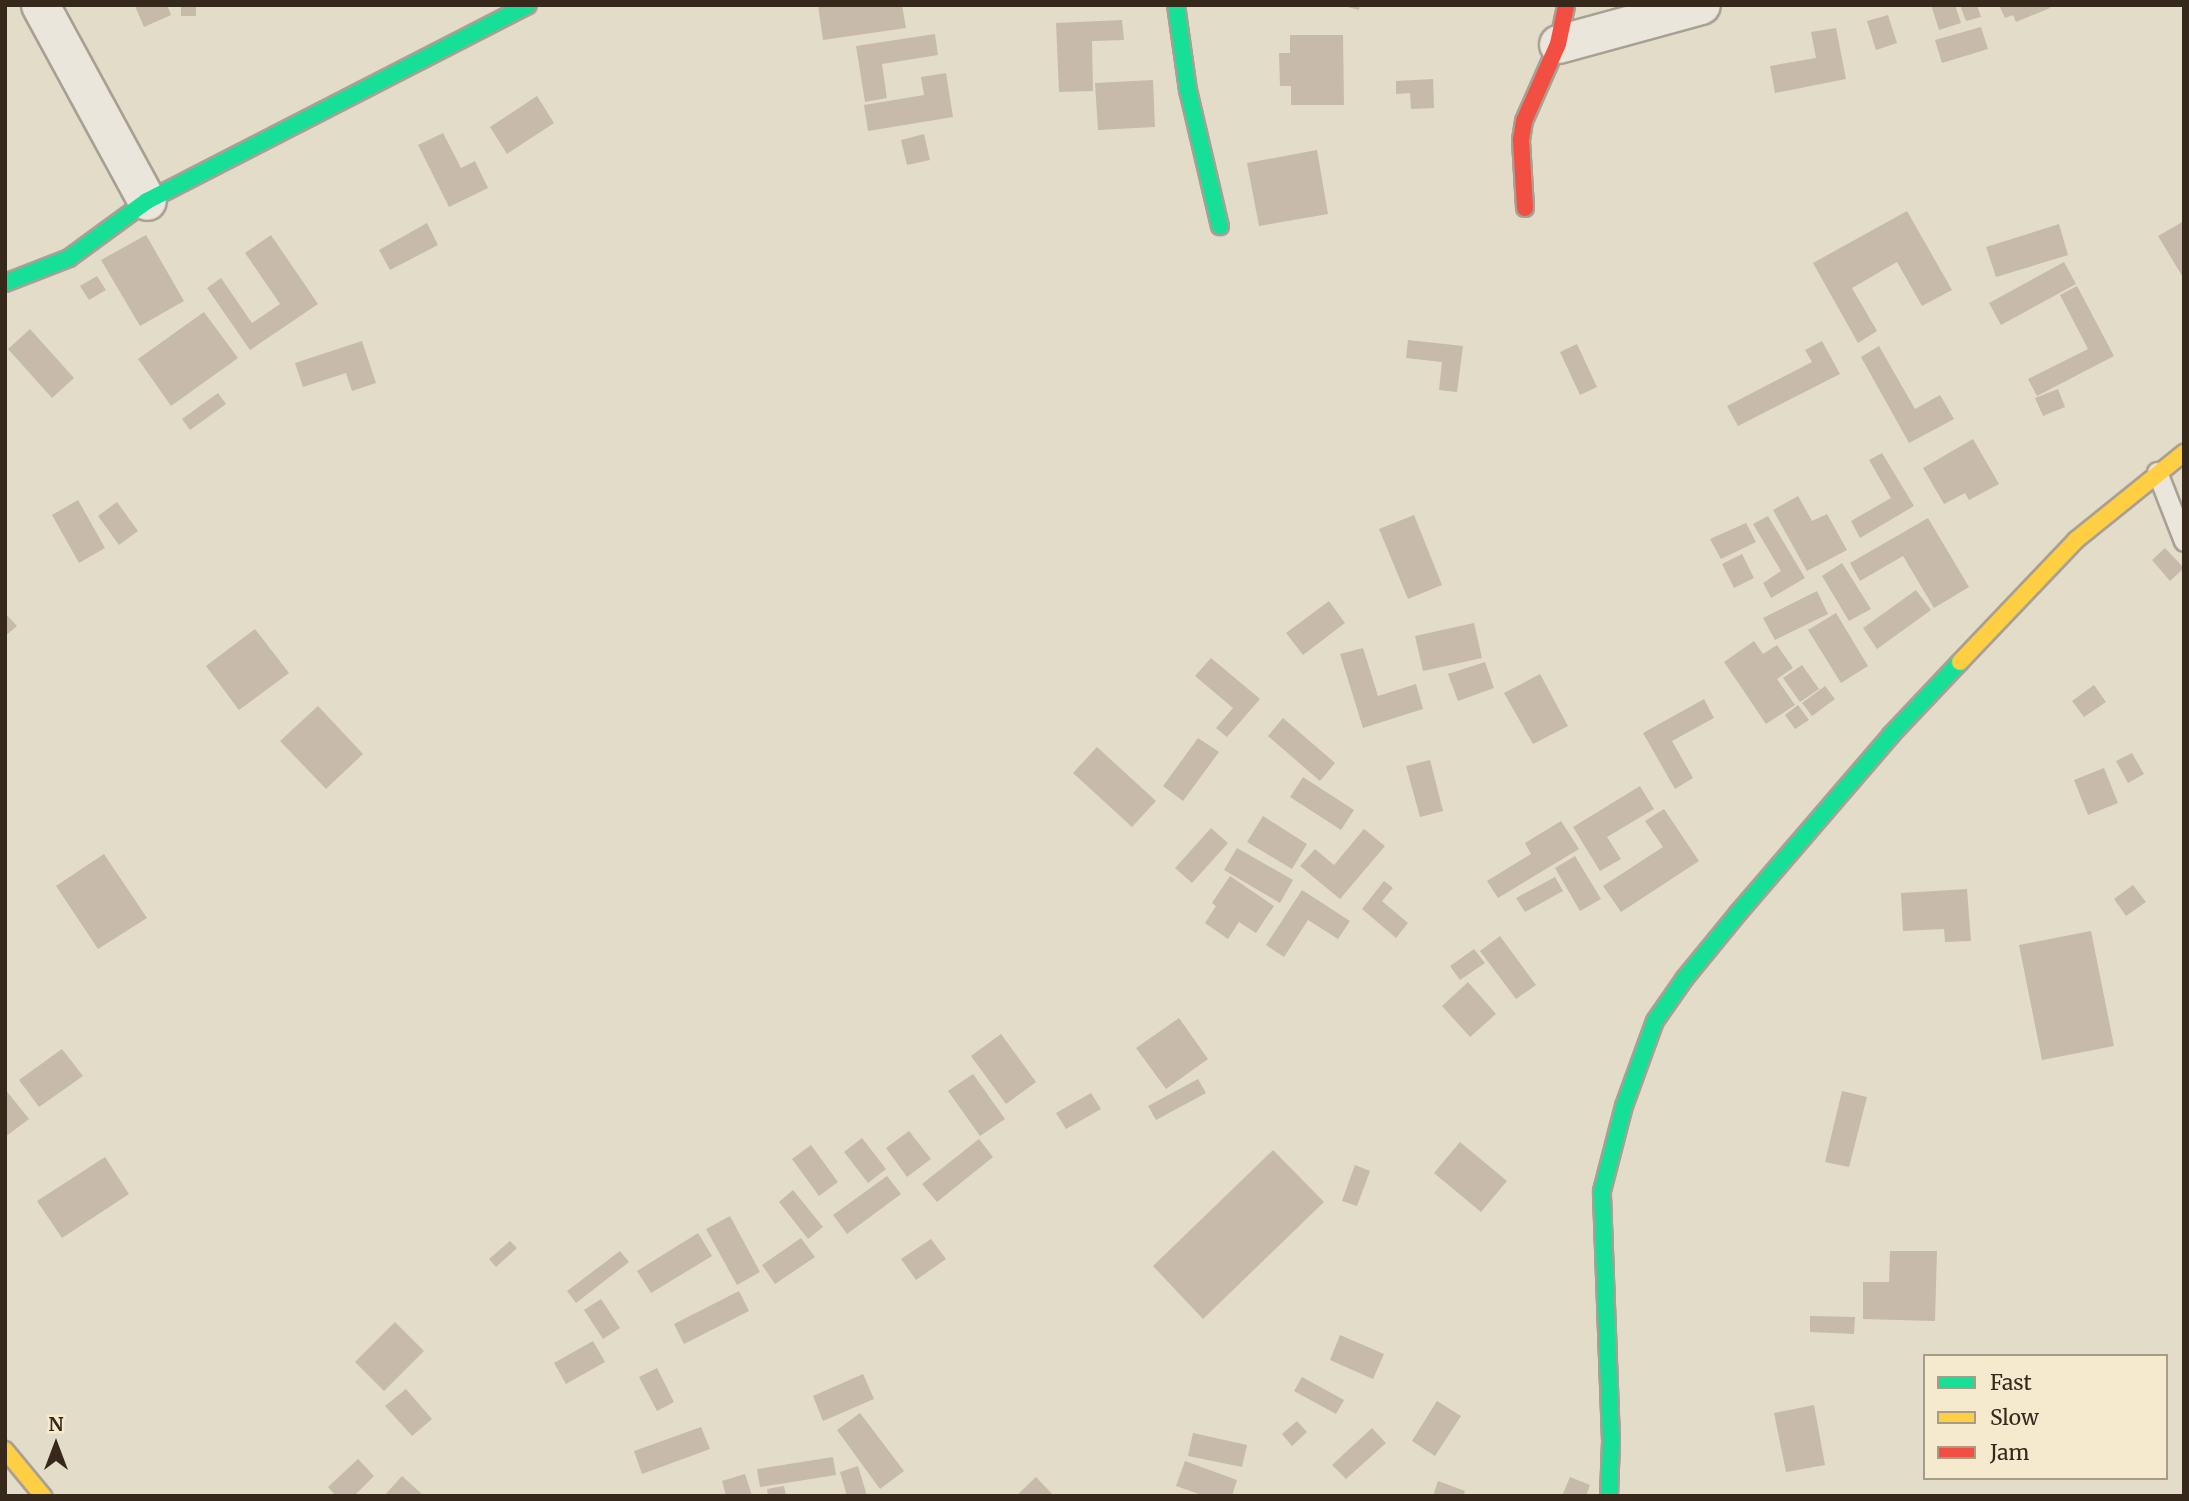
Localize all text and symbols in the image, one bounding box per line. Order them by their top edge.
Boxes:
legend [1923,1354,2168,1480]
text: Fast [1990,1369,2032,1396]
text: Slow [1990,1404,2039,1431]
north arrow [21,1410,91,1480]
text: N [48,1412,64,1436]
text: Jam [1990,1439,2029,1466]

